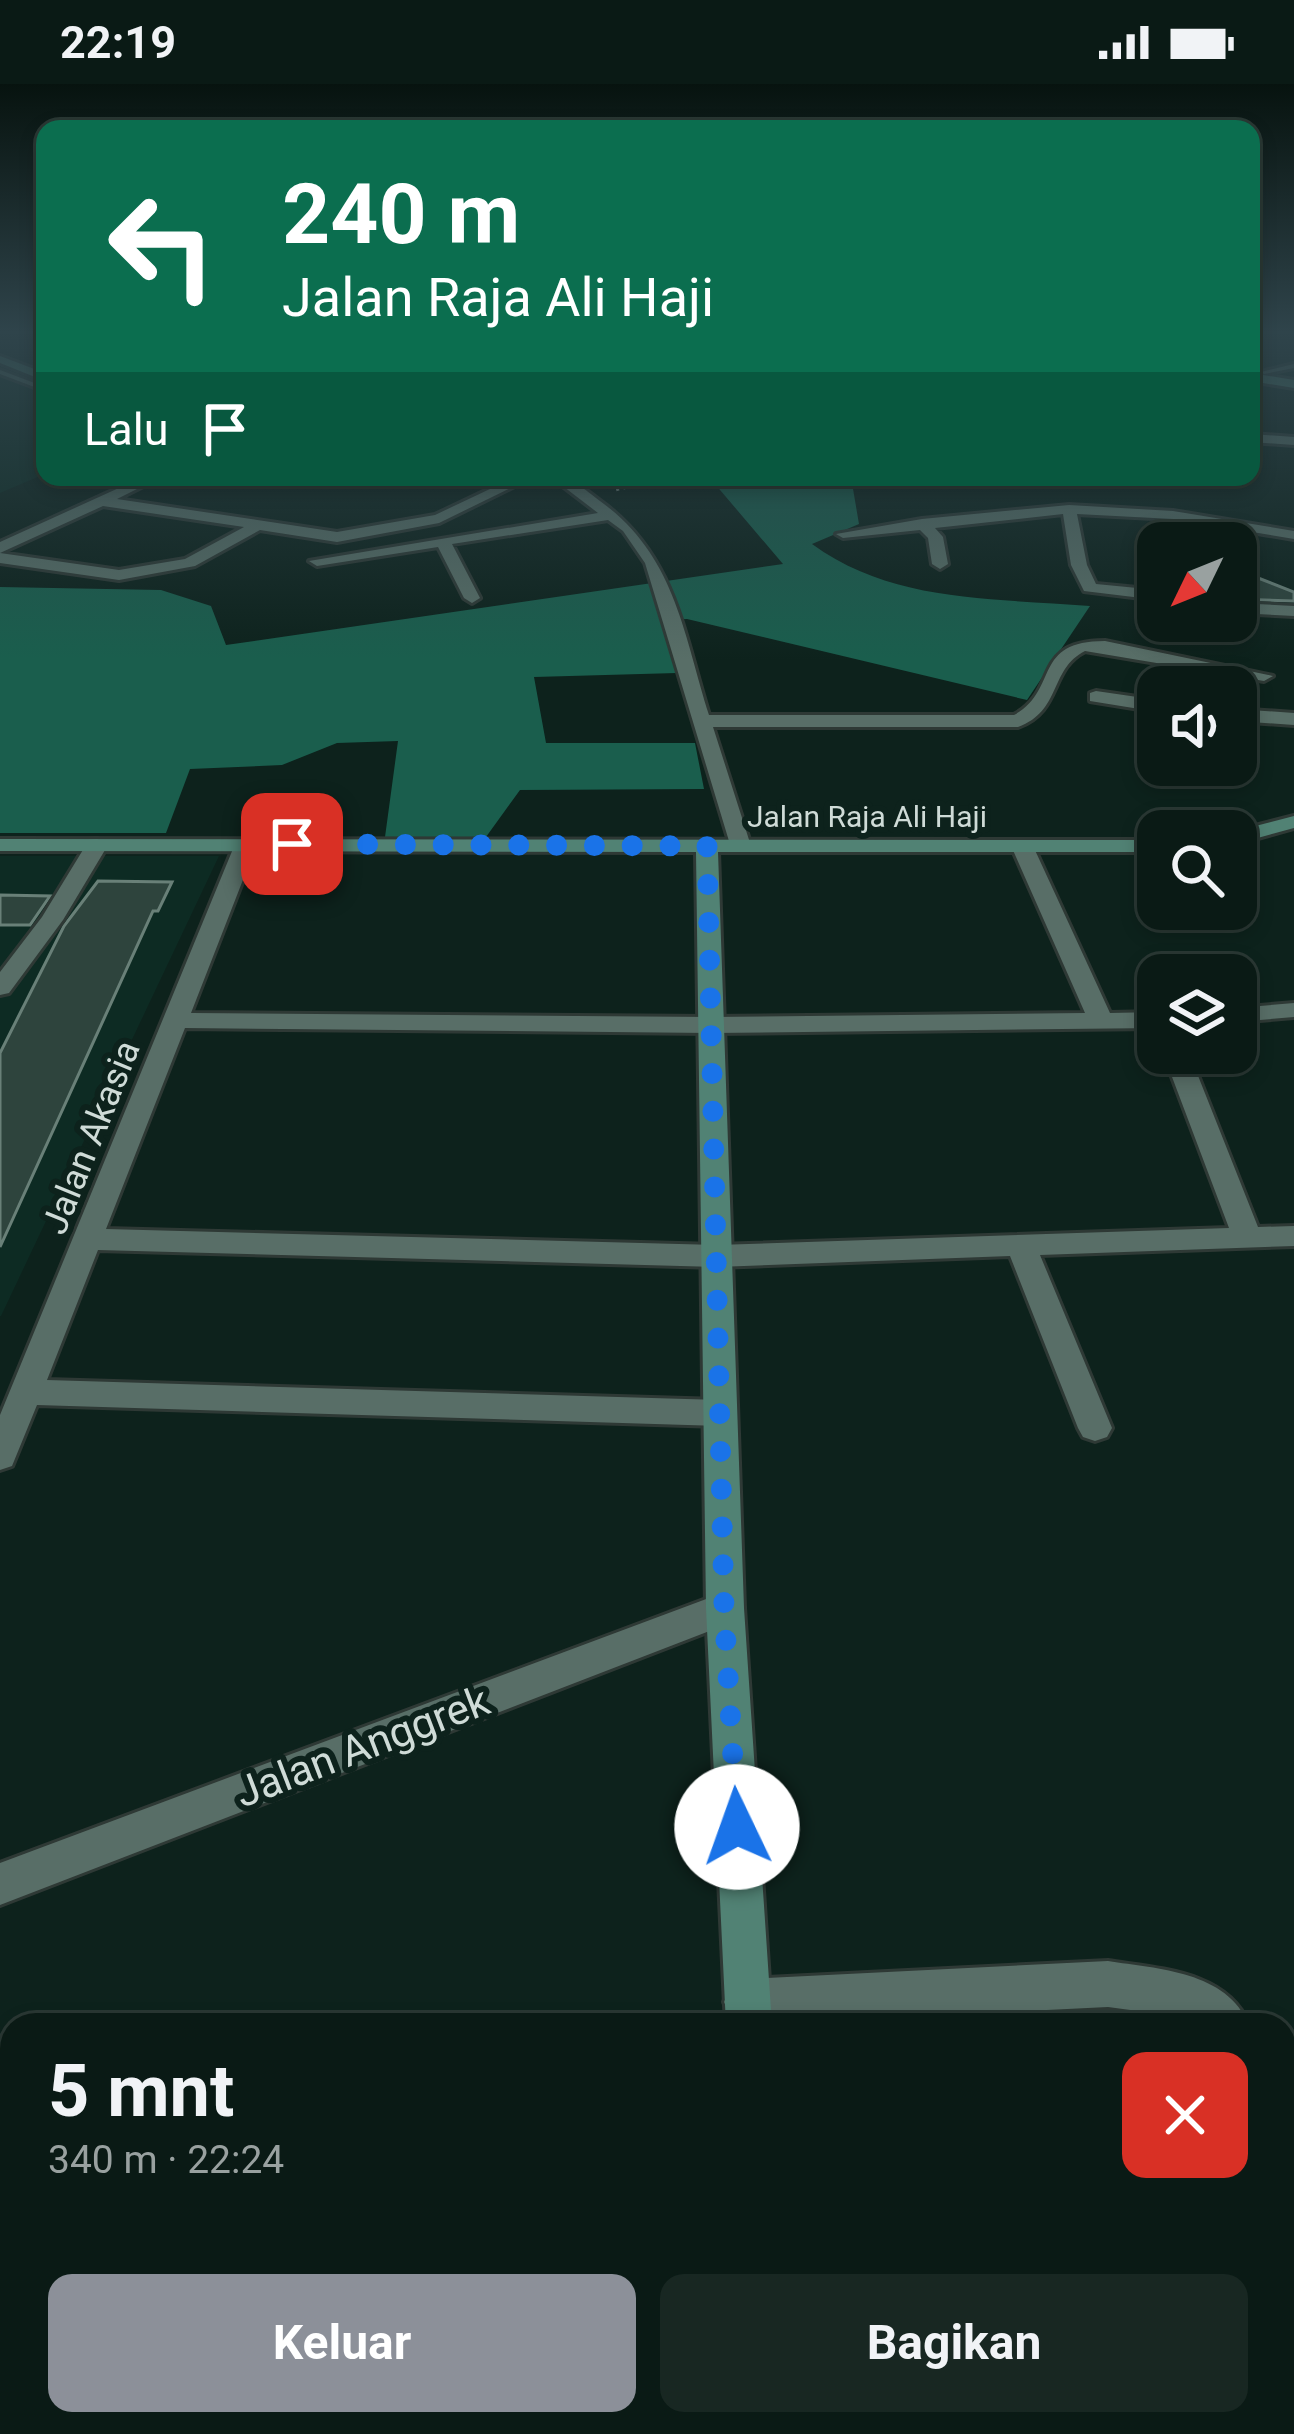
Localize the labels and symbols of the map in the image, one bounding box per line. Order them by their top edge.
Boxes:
north arrow [1137,522,1257,642]
pin [241,793,343,895]
street label: Jalan Raja Ali Haji [747,799,987,834]
street label: Jalan Akasia [33,1035,149,1240]
street label: Jalan Anggrek [228,1675,497,1817]
position arrow [674,1764,800,1890]

